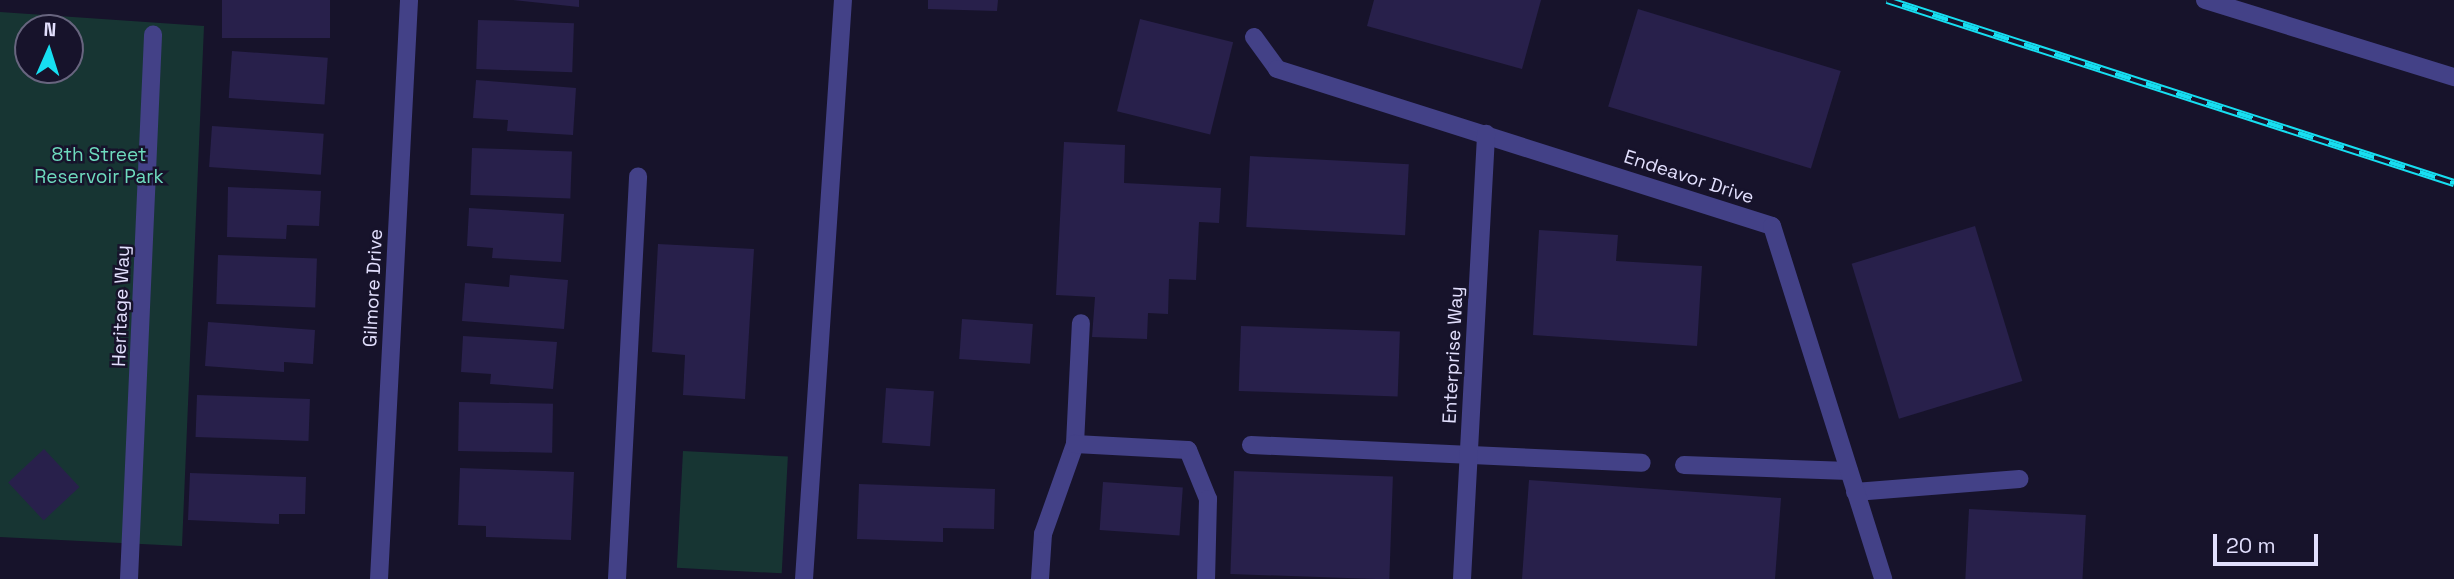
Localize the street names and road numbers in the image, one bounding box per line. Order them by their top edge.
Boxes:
street label: Endeavor Drive [1621,145,1757,209]
street label: Gilmore Drive [359,228,387,348]
street label: Heritage Way [107,245,135,367]
street label: Enterprise Way [1438,286,1468,424]

